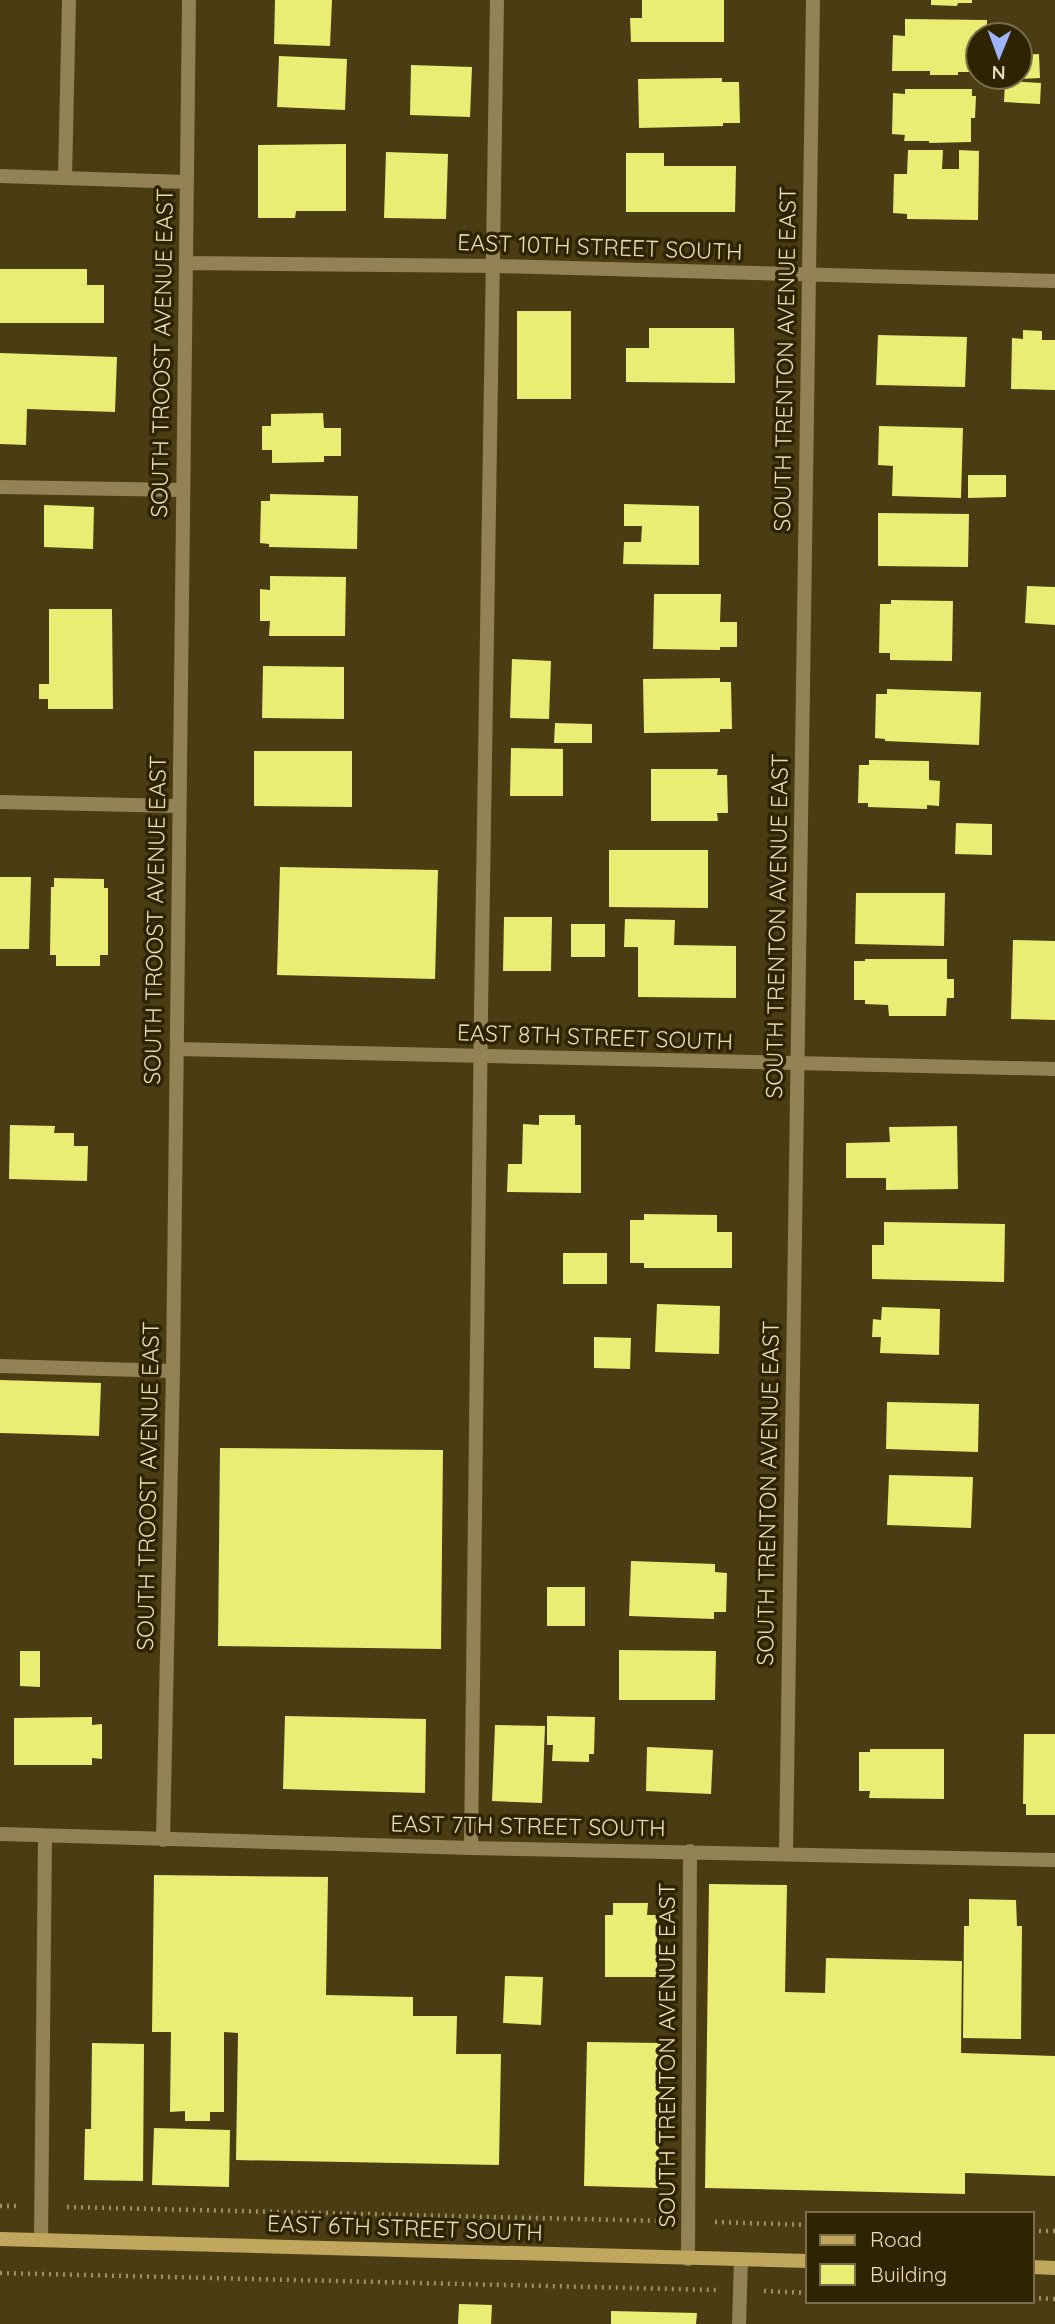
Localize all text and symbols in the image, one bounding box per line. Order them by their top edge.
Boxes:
north arrow [964,21,1034,91]
text: N [992,61,1006,85]
street label: SOUTH TRENTON AVENUE EAST [767,186,802,532]
street label: SOUTH TROOST AVENUE EAST [144,188,179,518]
street label: EAST 10TH STREET SOUTH [457,227,743,266]
street label: SOUTH TRENTON AVENUE EAST [759,753,794,1099]
street label: SOUTH TROOST AVENUE EAST [137,755,172,1085]
street label: EAST 8TH STREET SOUTH [457,1017,734,1056]
street label: SOUTH TRENTON AVENUE EAST [750,1320,785,1666]
street label: SOUTH TROOST AVENUE EAST [130,1321,165,1651]
street label: EAST 7TH STREET SOUTH [390,1809,666,1842]
street label: SOUTH TRENTON AVENUE EAST [652,1882,681,2228]
street label: EAST 6TH STREET SOUTH [267,2208,543,2247]
legend [806,2212,1034,2303]
text: Road [870,2226,922,2252]
text: Building [870,2261,947,2287]

